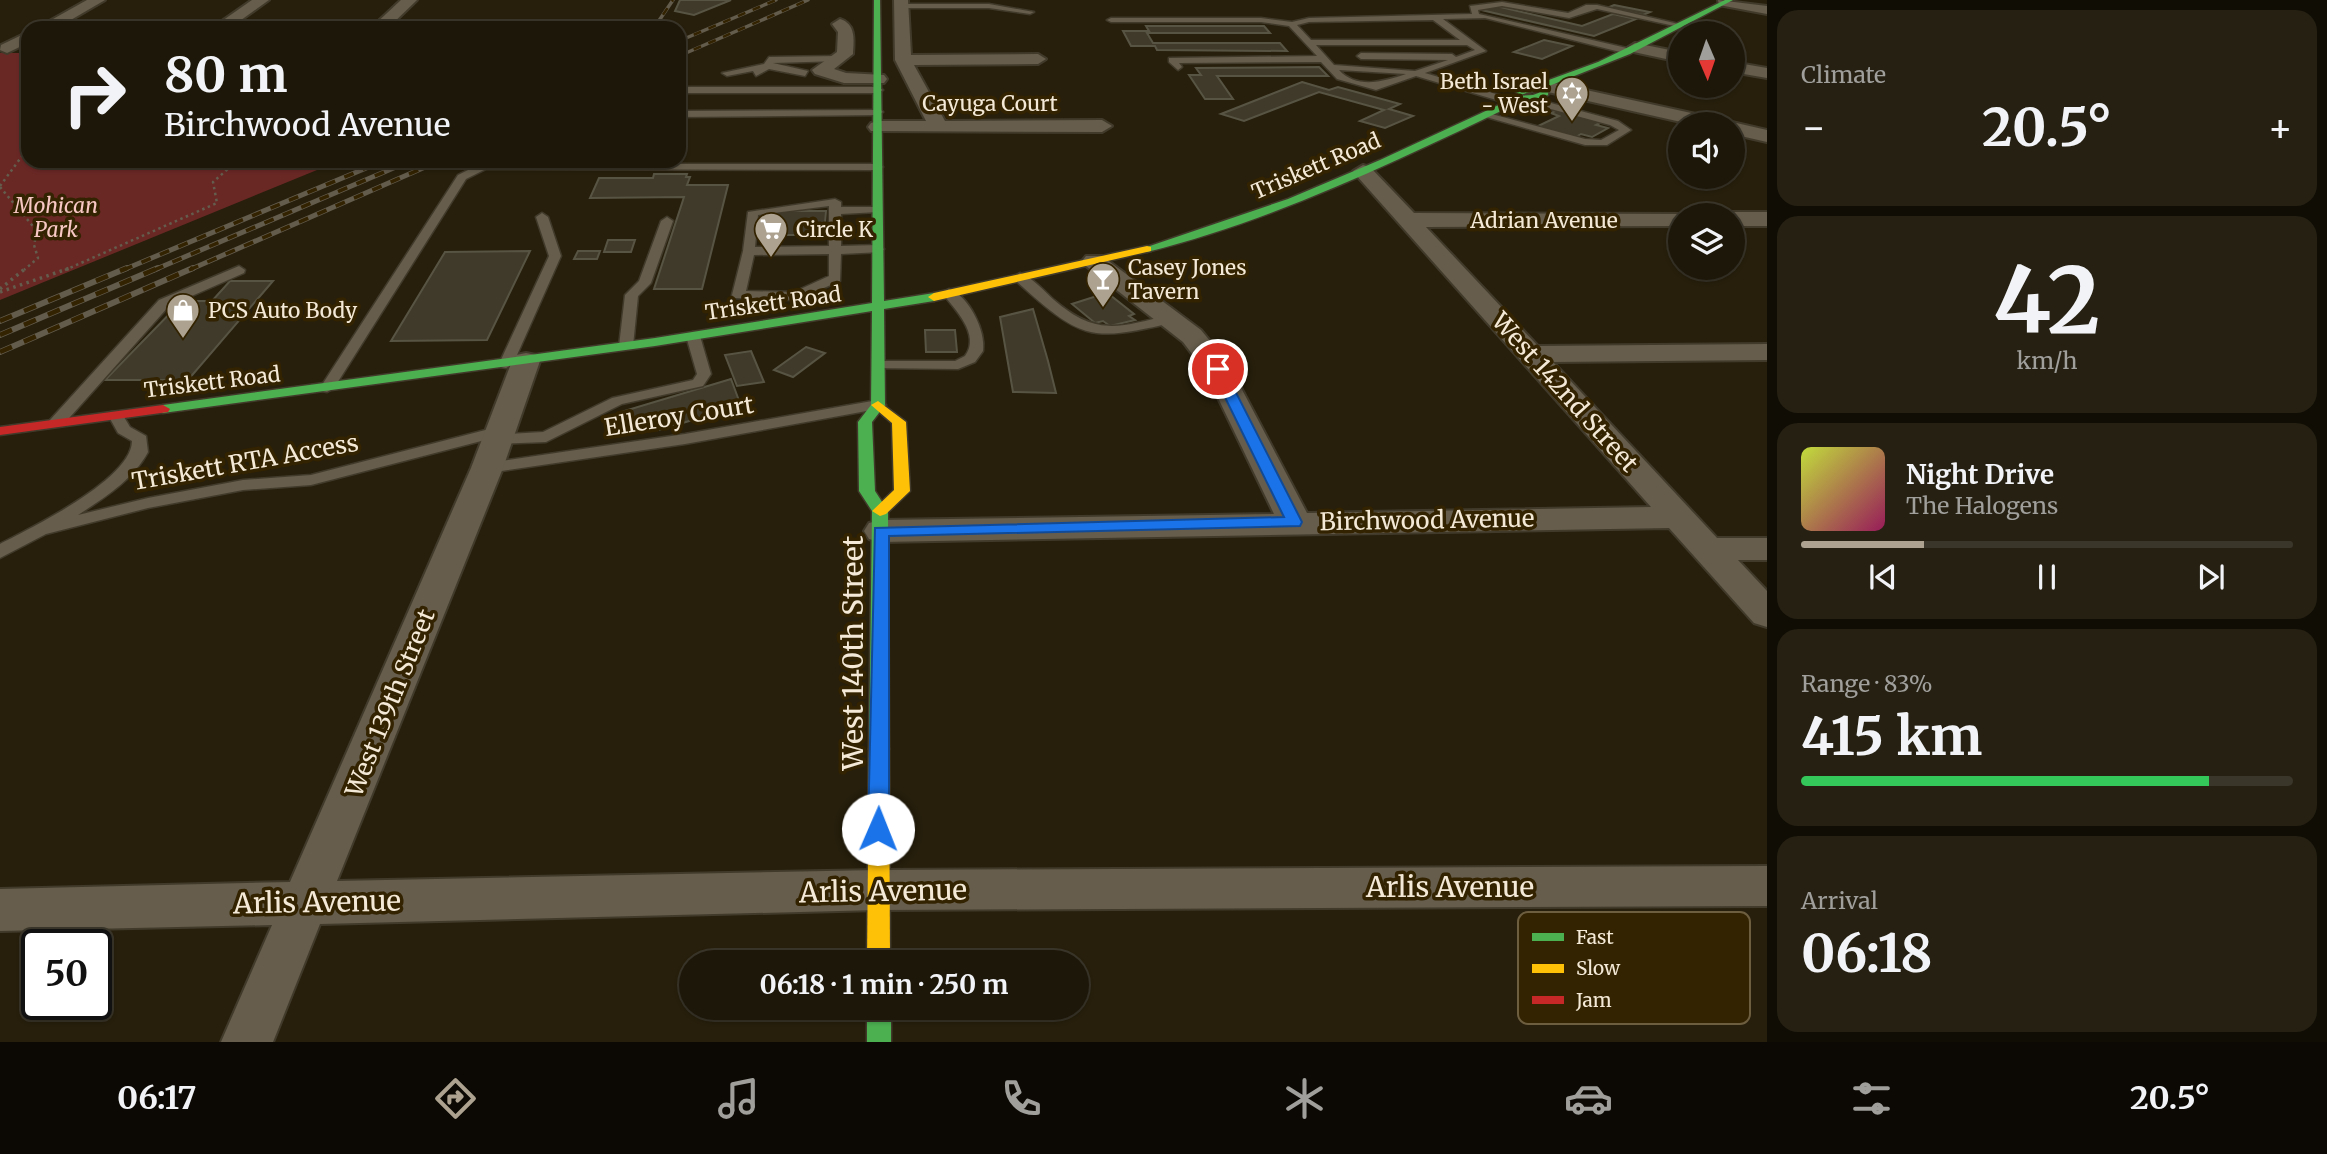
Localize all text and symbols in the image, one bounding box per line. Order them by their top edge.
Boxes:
north arrow [1668,21,1745,98]
map controls [1668,21,1745,280]
text: 80 m [164,44,287,105]
icon: right [49,49,140,140]
text: Climate [1801,60,1886,89]
place label: Beth Israel - West [1440,68,1548,119]
synagogue icon: Beth Israel - West [1553,74,1591,123]
street label: Cayuga Court [922,90,1058,117]
text: 20.5° [1982,95,2112,160]
text: − [1801,104,1826,151]
text: + [2268,104,2293,151]
text: Birchwood Avenue [164,105,451,145]
button: sound [1668,112,1745,189]
street label: Triskett Road [1248,127,1385,205]
park label: Mohican Park [13,192,98,243]
button: layers [1668,203,1745,280]
street label: Adrian Avenue [1469,207,1618,234]
supermarket icon: Circle K [752,210,790,259]
place label: Circle K [796,216,874,243]
text: 42 [1993,243,2101,358]
place label: Casey Jones Tavern [1128,254,1247,305]
bar icon: Casey Jones Tavern [1084,260,1122,309]
street label: Triskett Road [703,280,843,326]
shop icon: PCS Auto Body [164,291,202,340]
place label: PCS Auto Body [208,297,358,324]
street label: West 142nd Street [1484,305,1645,479]
pin [1188,339,1248,399]
text: km/h [2017,346,2077,375]
icon: arrive [1199,350,1237,388]
street label: Triskett Road [142,360,282,404]
street label: Elleroy Court [602,389,757,443]
street label: Triskett RTA Access [129,427,361,497]
text: Night Drive [1906,458,2054,491]
text: The Halogens [1906,491,2058,520]
street label: Birchwood Avenue [1319,503,1535,537]
street label: West 140th Street [835,535,871,771]
icon: previous [1864,558,1902,596]
icon: pause [2028,558,2066,596]
icon: next [2192,558,2230,596]
street label: West 139th Street [338,604,442,802]
text: Range · 83% [1801,669,1933,698]
text: 415 km [1801,704,1982,769]
position arrow [841,792,915,866]
street label: Arlis Avenue [1365,869,1534,905]
street label: Arlis Avenue [798,872,967,910]
street label: Arlis Avenue [232,883,401,921]
text: Arrival [1801,886,1878,915]
legend [1518,912,1750,1024]
text: 06:18 [1801,921,1932,986]
text: Fast [1576,925,1614,949]
speed limit sign: 50 [21,929,112,1020]
text: Slow [1576,956,1621,980]
text: 06:18 · 1 min · 250 m [760,968,1008,1001]
text: Jam [1575,988,1612,1012]
icon: directions [431,1074,480,1123]
icon: music [714,1074,763,1123]
icon: phone [997,1074,1046,1123]
icon: climate [1280,1074,1329,1123]
icon: car [1564,1074,1613,1123]
icon: filters [1847,1074,1896,1123]
text: 06:17 [117,1078,196,1118]
text: 20.5° [2130,1078,2210,1118]

